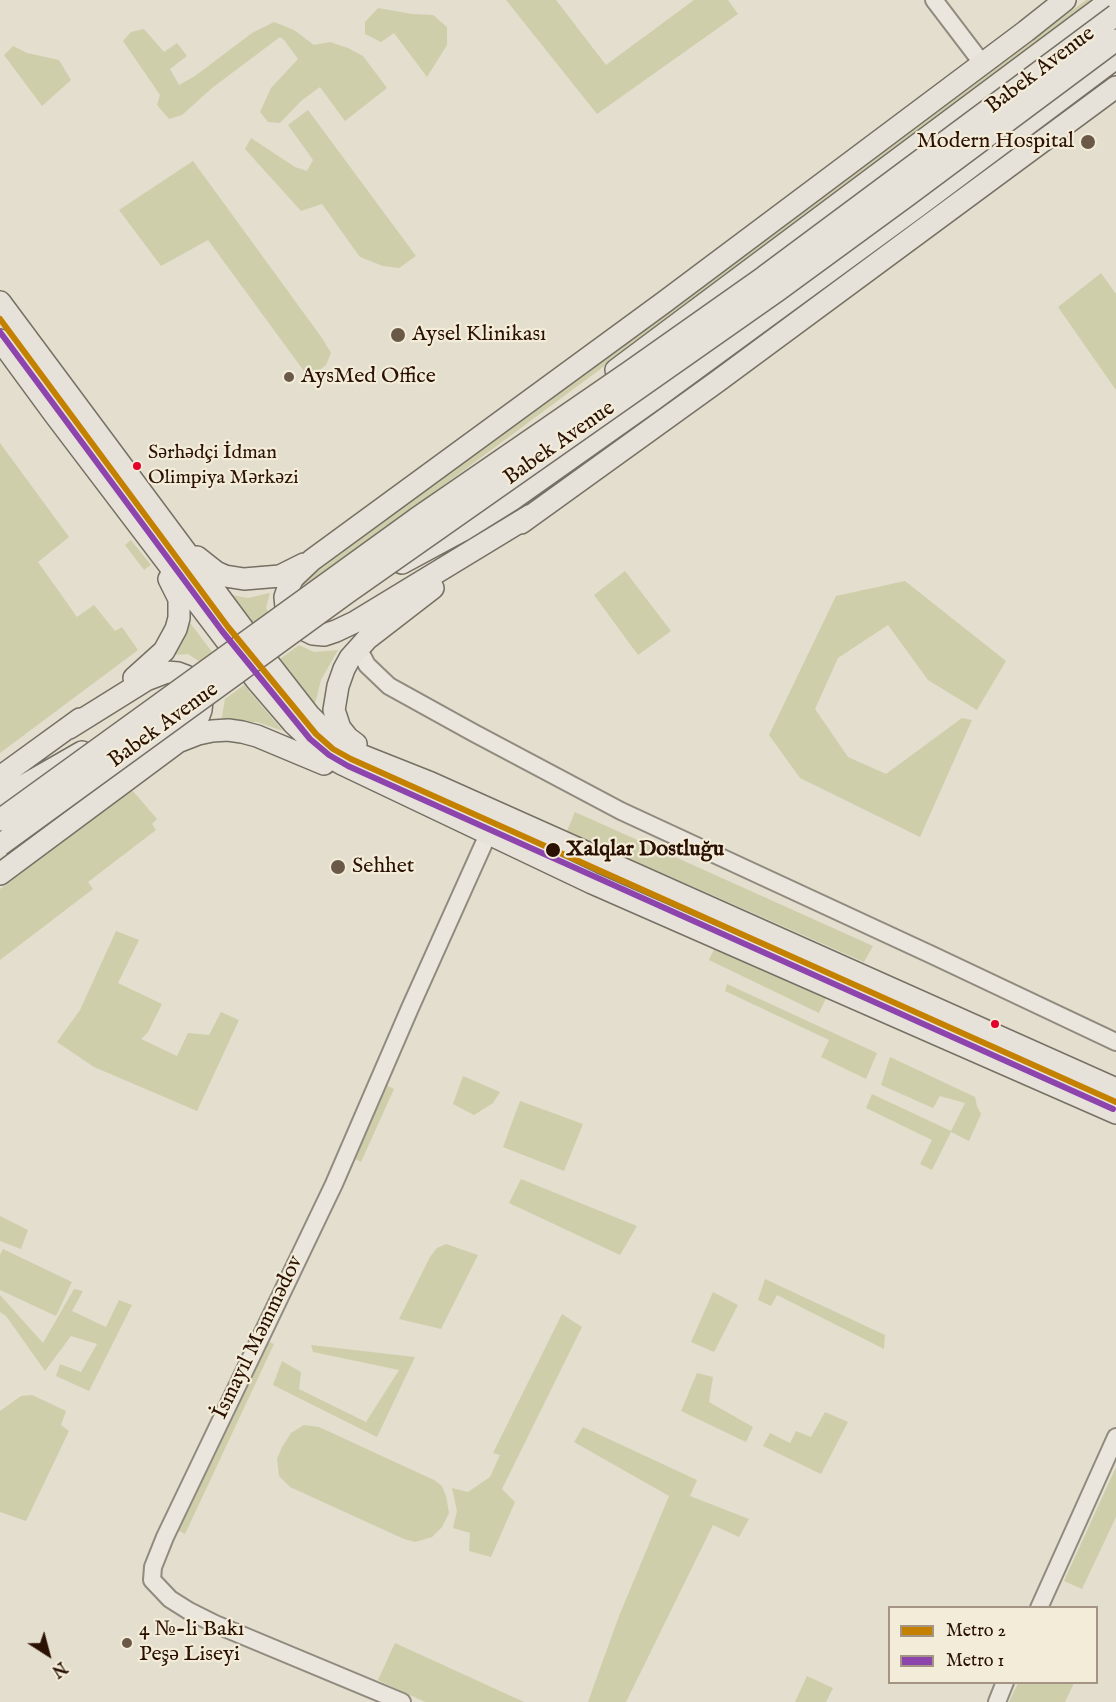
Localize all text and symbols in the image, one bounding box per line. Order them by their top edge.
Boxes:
street label: Babek Avenue [981,21,1101,121]
place label: Modern Hospital [916,129,1074,155]
marker: Modern Hospital [1079,133,1097,151]
place label: Aysel Klinikası [412,322,546,348]
marker: Aysel Klinikası [389,326,407,344]
place label: AysMed Office [301,364,436,390]
marker: AysMed Office [282,370,296,384]
street label: Babek Avenue [499,396,621,492]
place label: Sərhədçi İdman Olimpiya Mərkəzi [148,442,299,489]
marker: Sərhədçi İdman Olimpiya Mərkəzi [131,460,143,472]
street label: Babek Avenue [104,677,224,775]
place label: Xalqlar Dostluğu [566,837,724,863]
marker: Xalqlar Dostluğu [544,841,562,859]
place label: Sehhet [352,854,414,880]
marker: Sehhet [329,858,347,876]
unlabelled marker [989,1018,1001,1030]
street label: İsmayıl Məmmədov [208,1252,310,1424]
legend [888,1606,1098,1684]
place label: 4 №-li Bakı Peşə Liseyi [139,1617,244,1669]
text: Metro 2 [946,1620,1006,1643]
north arrow [18,1624,78,1684]
marker: 4 №-li Bakı Peşə Liseyi [120,1636,134,1650]
text: Metro 1 [946,1650,1004,1673]
text: N [47,1656,70,1681]

